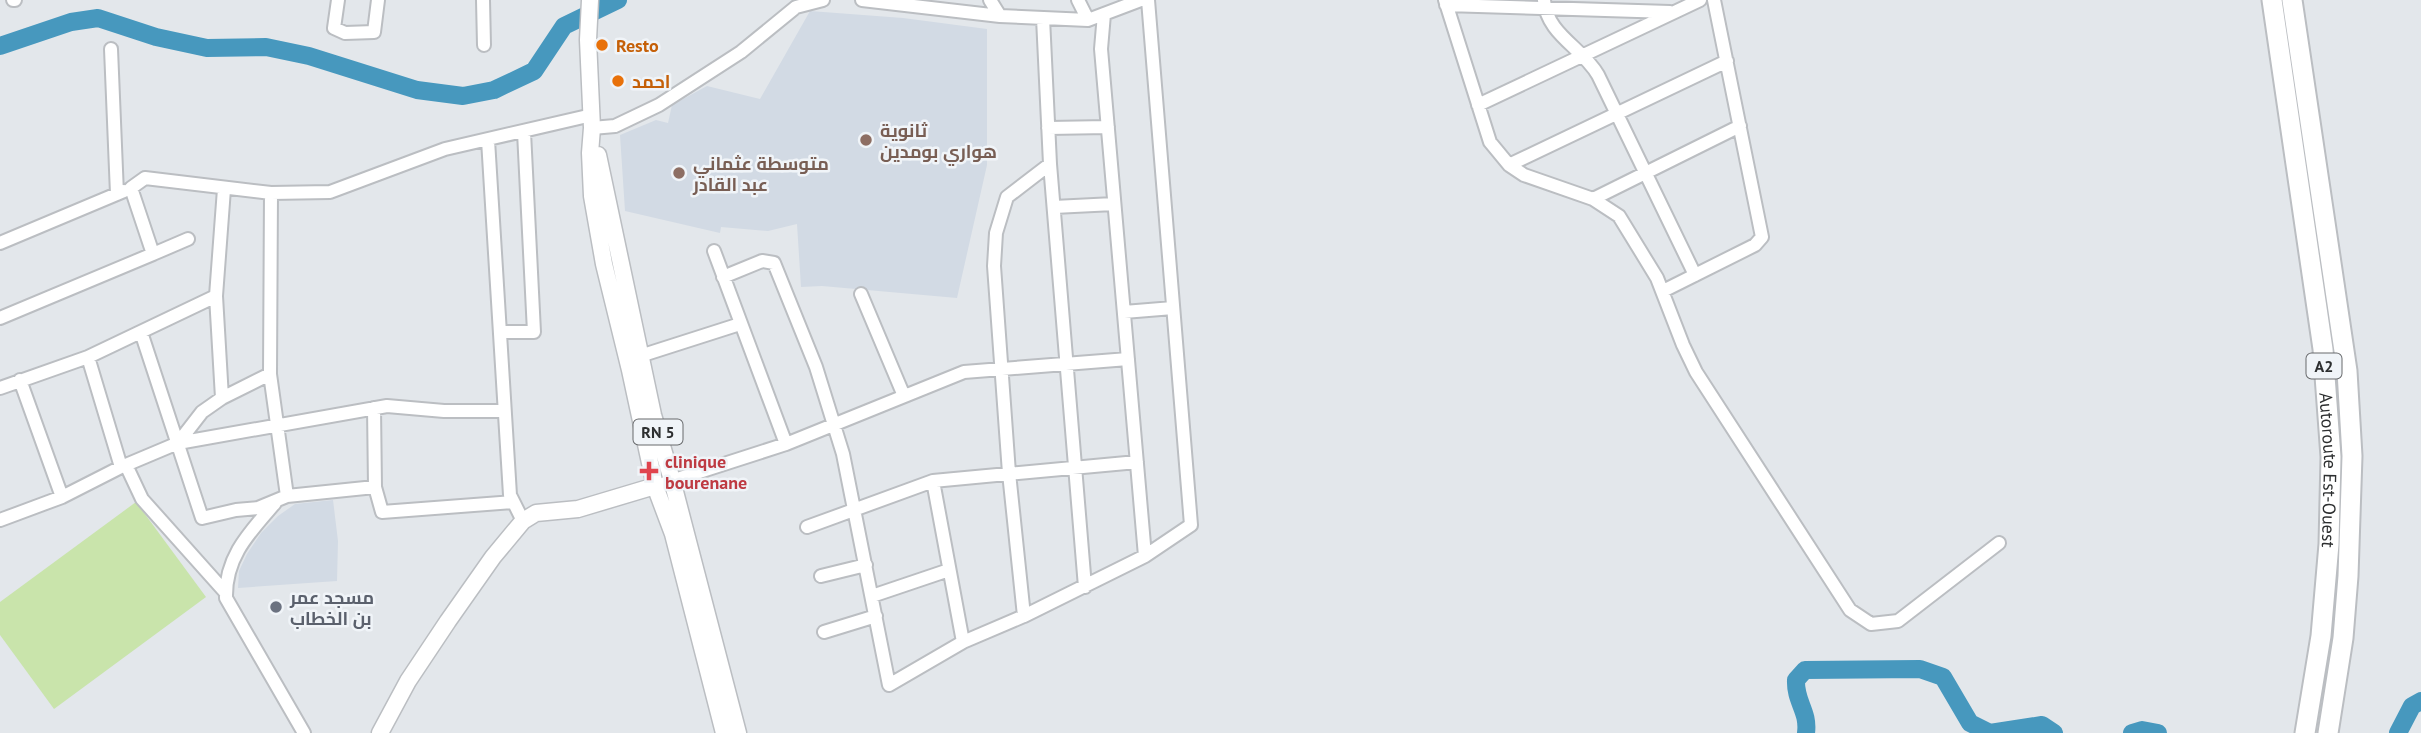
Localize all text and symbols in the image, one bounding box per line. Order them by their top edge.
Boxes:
place label: Resto [616,34,659,57]
marker: Resto [594,37,610,53]
place label: احمد [632,70,671,93]
marker: احمد [610,73,626,89]
place label: ثانوية هواري بومدين [880,119,997,166]
marker: ثانوية هواري بومدين [858,132,874,148]
place label: متوسطة عثماني عبد القادر [692,152,829,196]
marker: متوسطة عثماني عبد القادر [671,165,687,181]
road number: A2 [2306,354,2342,378]
street label: Autoroute Est-Ouest [2315,392,2343,549]
road number: RN 5 [634,420,682,444]
place label: clinique bourenane [665,450,747,494]
marker: clinique bourenane [639,461,659,481]
place label: مسجد عمر بن الخطاب [289,586,374,630]
marker: مسجد عمر بن الخطاب [268,599,284,615]

